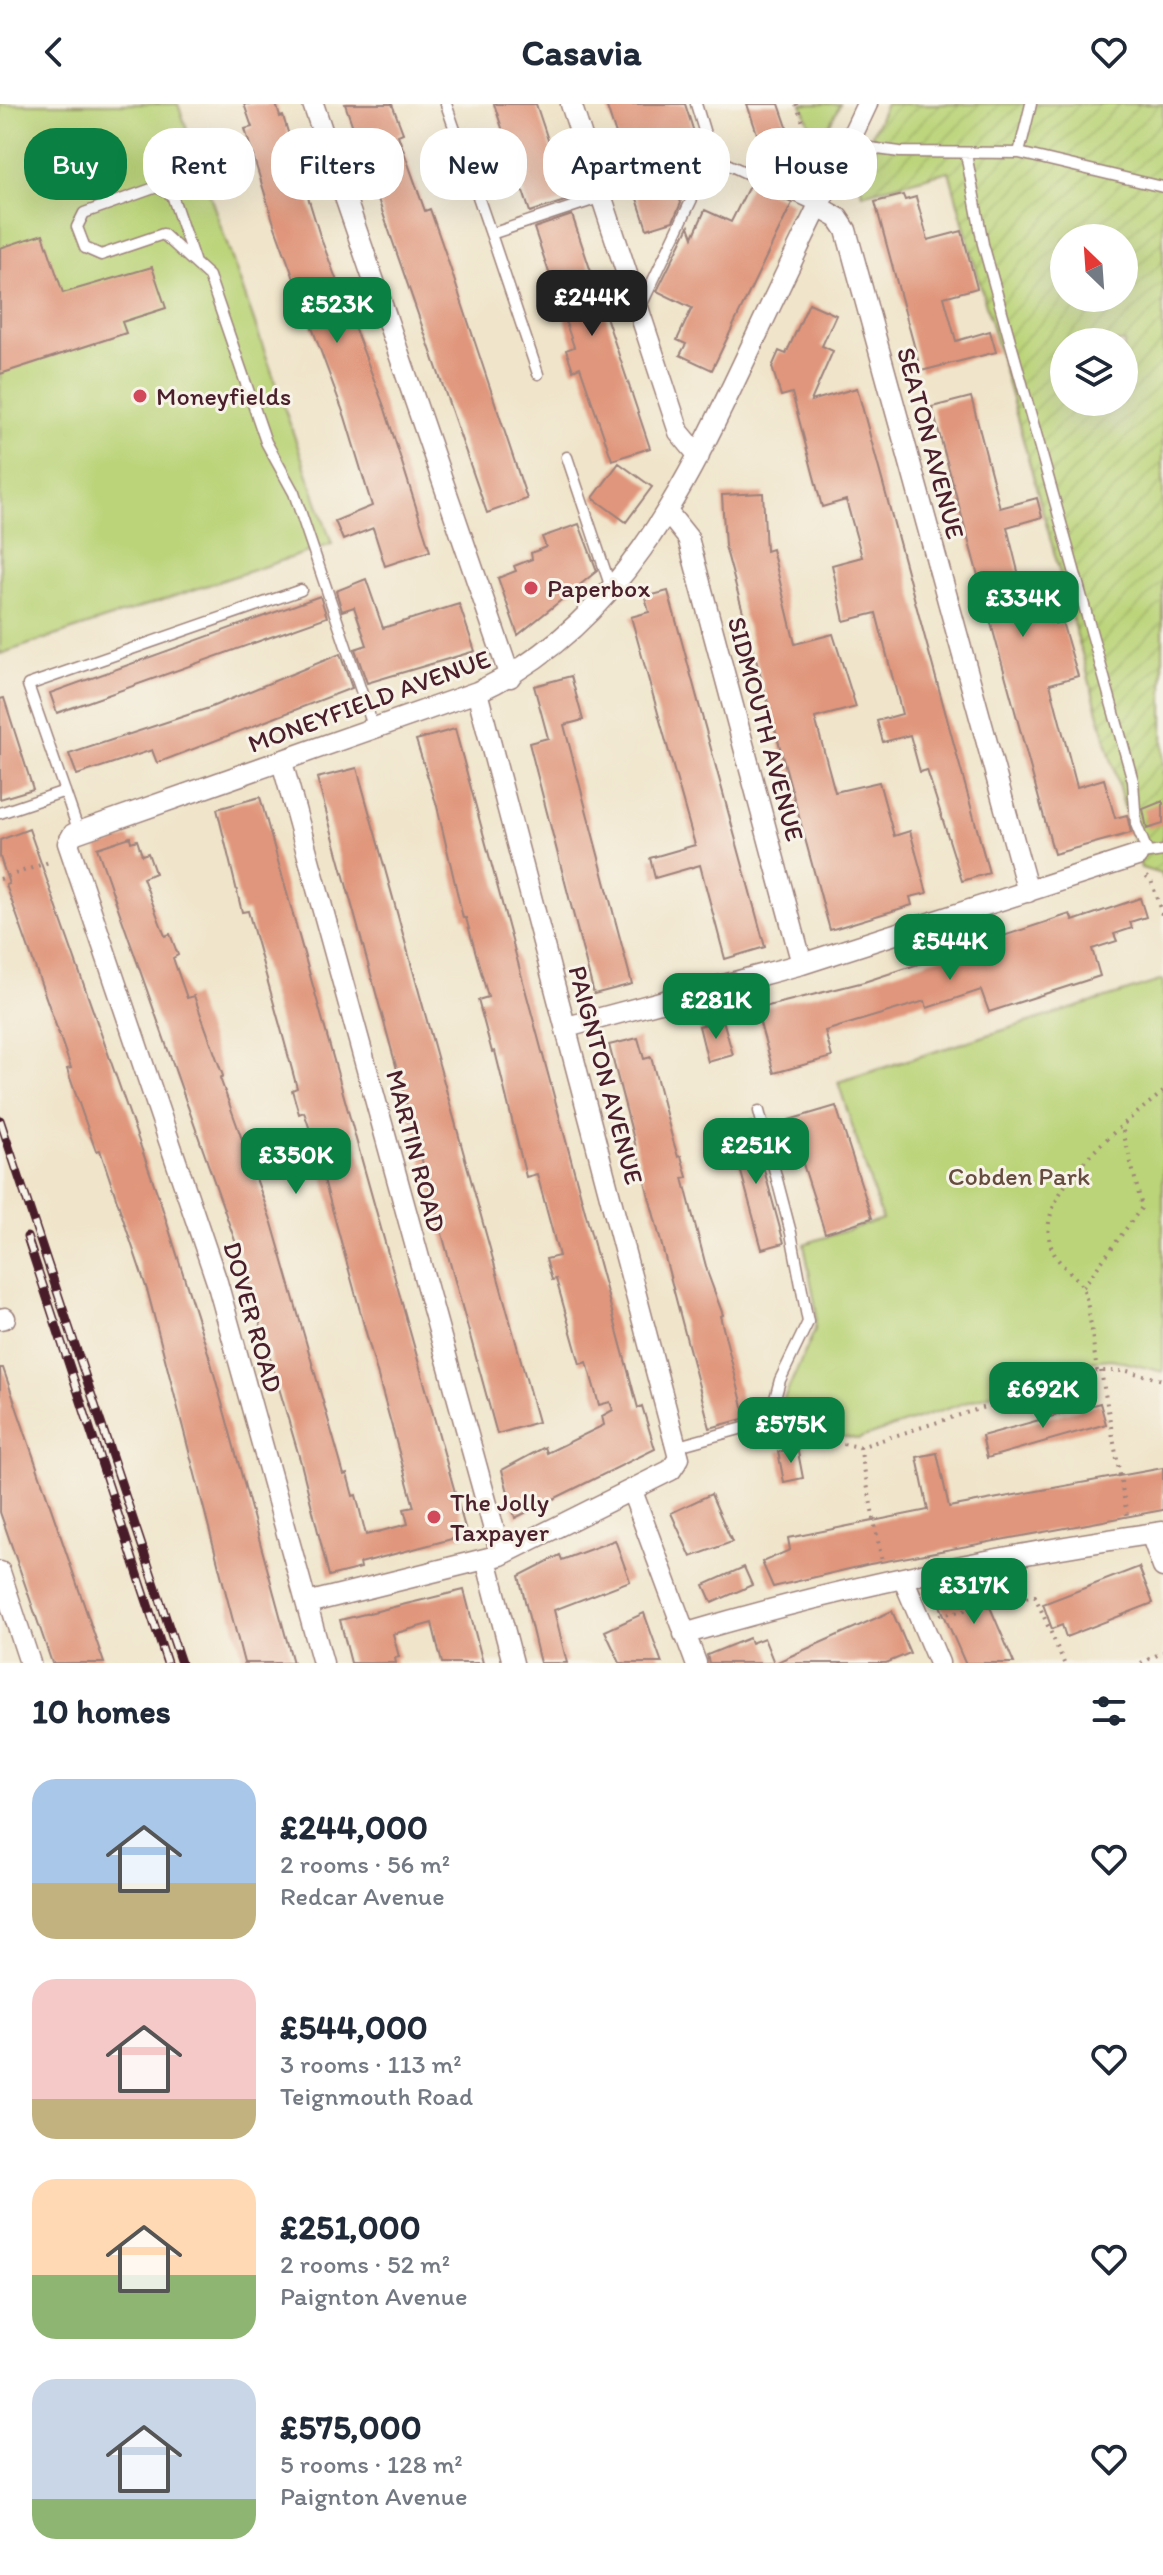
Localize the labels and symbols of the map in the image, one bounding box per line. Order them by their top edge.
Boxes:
north arrow [1050,224,1138,312]
pin: £244K [536,270,648,338]
pin: £523K [281,277,393,345]
street label: SEATON AVENUE [890,344,972,542]
place label: Moneyfields [156,380,291,412]
marker: Moneyfields [131,387,149,405]
pin: £334K [967,571,1079,639]
place label: Paperbox [547,572,650,604]
marker: Paperbox [522,579,540,597]
street label: SIDMOUTH AVENUE [721,613,811,845]
street label: MONEYFIELD AVENUE [244,642,494,760]
pin: £544K [894,914,1006,982]
street label: PAIGNTON AVENUE [561,962,651,1188]
pin: £281K [660,973,772,1041]
street label: MARTIN ROAD [379,1066,453,1236]
pin: £251K [700,1118,812,1186]
pin: £350K [240,1128,352,1196]
park label: Cobden Park [948,1160,1090,1192]
street label: DOVER ROAD [216,1238,290,1396]
pin: £692K [987,1362,1099,1430]
pin: £575K [735,1397,847,1465]
place label: The Jolly Taxpayer [450,1486,550,1548]
marker: The Jolly Taxpayer [425,1508,443,1526]
pin: £317K [918,1558,1030,1626]

